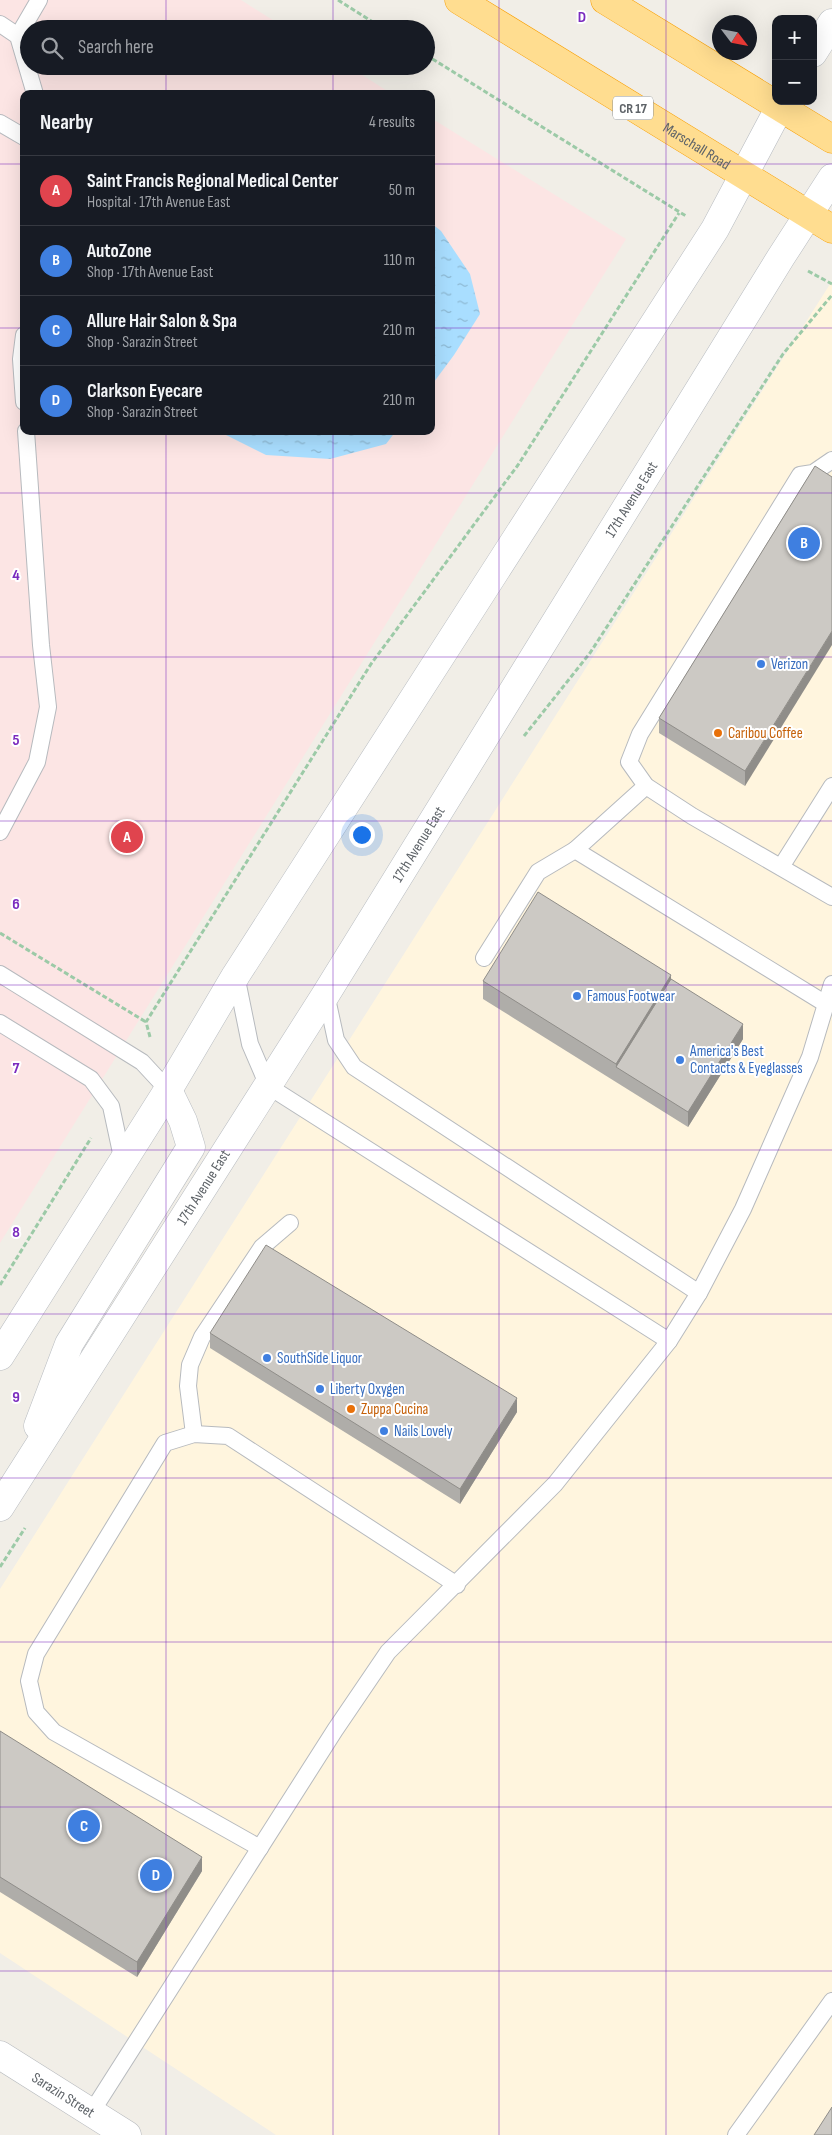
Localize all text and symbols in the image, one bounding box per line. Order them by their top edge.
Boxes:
text: D [578,8,586,27]
north arrow [712,15,757,60]
map controls [772,15,817,105]
button: + [772,15,817,60]
search box [20,20,435,75]
icon: search [38,34,66,62]
text: Search here [78,36,154,59]
button: − [772,60,817,105]
road number: CR 17 [613,96,653,120]
text: Nearby [40,110,93,135]
text: 4 results [369,113,415,132]
street label: Marschall Road [659,119,734,174]
text: Saint Francis Regional Medical Center [87,170,338,193]
text: A [52,181,60,200]
text: 50 m [389,181,415,200]
text: Hospital · 17th Avenue East [87,193,231,212]
text: AutoZone [87,240,152,263]
text: B [52,251,60,270]
text: 110 m [384,251,415,270]
text: Shop · 17th Avenue East [87,263,213,282]
text: Allure Hair Salon & Spa [87,310,237,333]
text: C [52,321,60,340]
text: 210 m [383,321,415,340]
text: Shop · Sarazin Street [87,333,198,352]
text: Clarkson Eyecare [87,380,203,403]
text: D [52,391,60,410]
text: 210 m [383,391,415,410]
text: Shop · Sarazin Street [87,403,198,422]
street label: 17th Avenue East [601,458,663,541]
pin: B [788,524,820,562]
text: 4 [12,566,20,585]
place label: Verizon [771,655,808,674]
marker: Verizon [755,658,767,670]
place label: Caribou Coffee [728,724,803,743]
marker: Caribou Coffee [712,727,724,739]
text: 5 [12,731,20,750]
street label: 17th Avenue East [388,803,450,886]
pin: A [111,818,143,856]
your location [349,822,375,848]
text: 6 [12,895,20,914]
place label: Famous Footwear [587,987,676,1006]
marker: Famous Footwear [571,990,583,1002]
place label: America's Best Contacts & Eyeglasses [689,1042,803,1078]
marker: America's Best Contacts & Eyeglasses [674,1054,686,1066]
text: 7 [13,1059,20,1078]
street label: 17th Avenue East [173,1146,235,1229]
text: 8 [12,1223,20,1242]
place label: SouthSide Liquor [277,1349,363,1368]
marker: SouthSide Liquor [261,1352,273,1364]
place label: Liberty Oxygen [330,1380,405,1399]
marker: Liberty Oxygen [314,1383,326,1395]
text: 9 [12,1388,20,1407]
place label: Zuppa Cucina [361,1400,429,1419]
marker: Zuppa Cucina [345,1403,357,1415]
place label: Nails Lovely [394,1422,453,1441]
marker: Nails Lovely [378,1425,390,1437]
pin: C [68,1807,100,1845]
pin: D [140,1856,172,1894]
street label: Sarazin Street [28,2069,99,2123]

